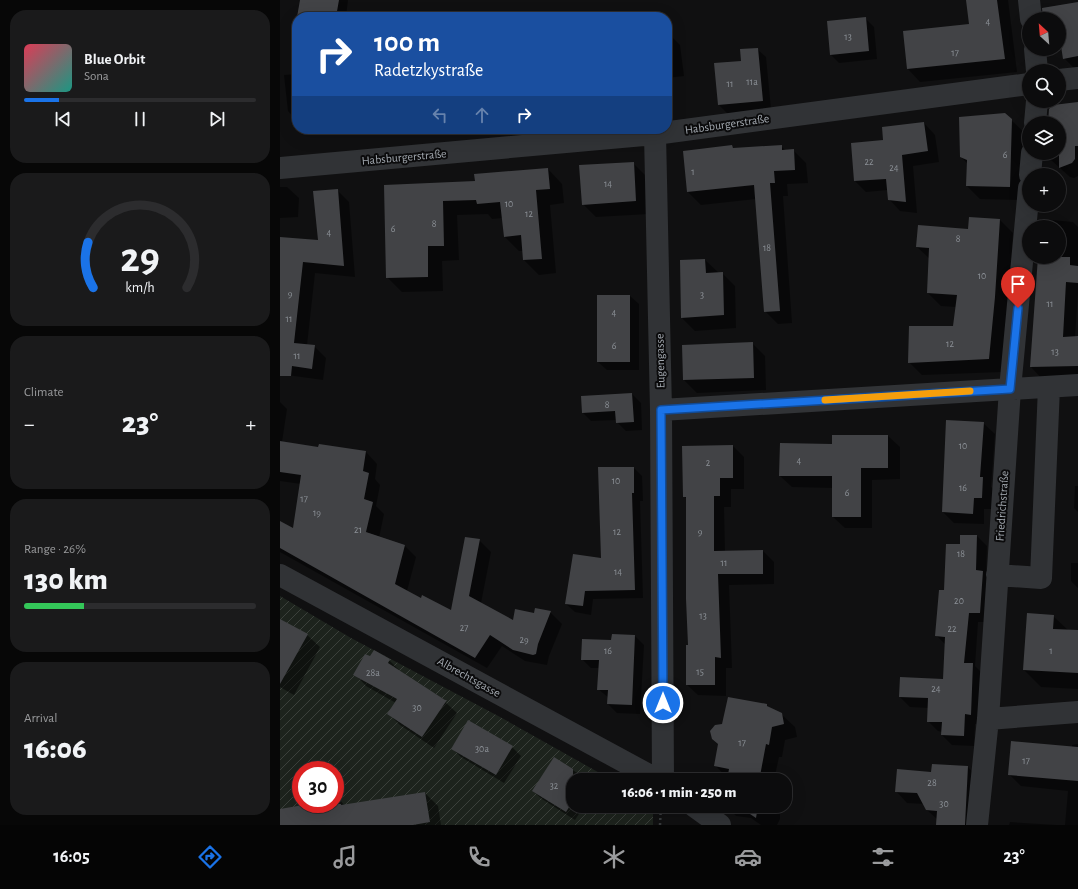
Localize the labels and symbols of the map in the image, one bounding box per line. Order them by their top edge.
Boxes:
north arrow [1022,12,1066,56]
house number: 4 [986,17,991,27]
house number: 13 [844,32,852,42]
house number: 17 [951,48,959,58]
house number: 11a [746,77,758,87]
house number: 11 [727,79,733,89]
street label: Habsburgerstraße [684,112,770,136]
street label: Habsburgerstraße [361,147,447,167]
house number: 6 [1003,150,1008,160]
house number: 22 [864,157,874,167]
house number: 24 [889,163,899,173]
house number: 1 [691,167,695,177]
house number: 14 [604,179,612,189]
house number: 10 [505,199,513,209]
house number: 12 [525,209,533,219]
house number: 8 [432,219,437,229]
house number: 6 [391,224,396,234]
house number: 4 [327,228,332,238]
house number: 8 [956,234,961,244]
house number: 18 [763,243,771,253]
pin [1001,267,1035,308]
house number: 10 [978,271,986,281]
house number: 9 [288,289,293,299]
house number: 3 [700,290,704,300]
house number: 11 [1047,299,1053,309]
house number: 4 [612,308,617,318]
house number: 11 [286,314,292,324]
street label: Eugengasse [654,333,666,389]
house number: 12 [946,339,954,349]
house number: 6 [612,341,617,351]
house number: 13 [1051,347,1059,357]
house number: 11 [294,351,300,361]
house number: 8 [605,400,610,410]
house number: 10 [959,441,967,451]
house number: 4 [797,456,802,466]
house number: 2 [706,458,711,468]
street label: Friedrichstraße [994,470,1010,542]
house number: 10 [612,476,620,486]
house number: 16 [959,483,967,493]
house number: 6 [845,488,850,498]
house number: 17 [300,494,308,504]
house number: 19 [313,508,321,518]
house number: 21 [354,525,362,535]
house number: 12 [613,527,621,537]
house number: 9 [698,527,703,537]
house number: 18 [957,549,965,559]
house number: 11 [721,558,727,568]
house number: 14 [614,567,622,577]
house number: 20 [954,596,964,606]
house number: 13 [699,611,707,621]
house number: 27 [460,623,468,633]
house number: 22 [947,624,957,634]
house number: 29 [519,635,529,645]
house number: 16 [604,646,612,656]
house number: 1 [1049,646,1053,656]
street label: Albrechtsgasse [435,655,503,699]
house number: 15 [696,667,704,677]
house number: 28a [366,668,380,678]
position arrow [642,682,684,724]
house number: 24 [931,684,941,694]
house number: 30 [412,703,422,713]
house number: 17 [738,738,746,748]
house number: 30a [475,744,489,754]
house number: 17 [1022,756,1030,766]
speed limit sign: 30 [292,761,344,813]
house number: 28 [927,778,937,788]
house number: 32 [550,781,559,791]
house number: 30 [939,799,949,809]

